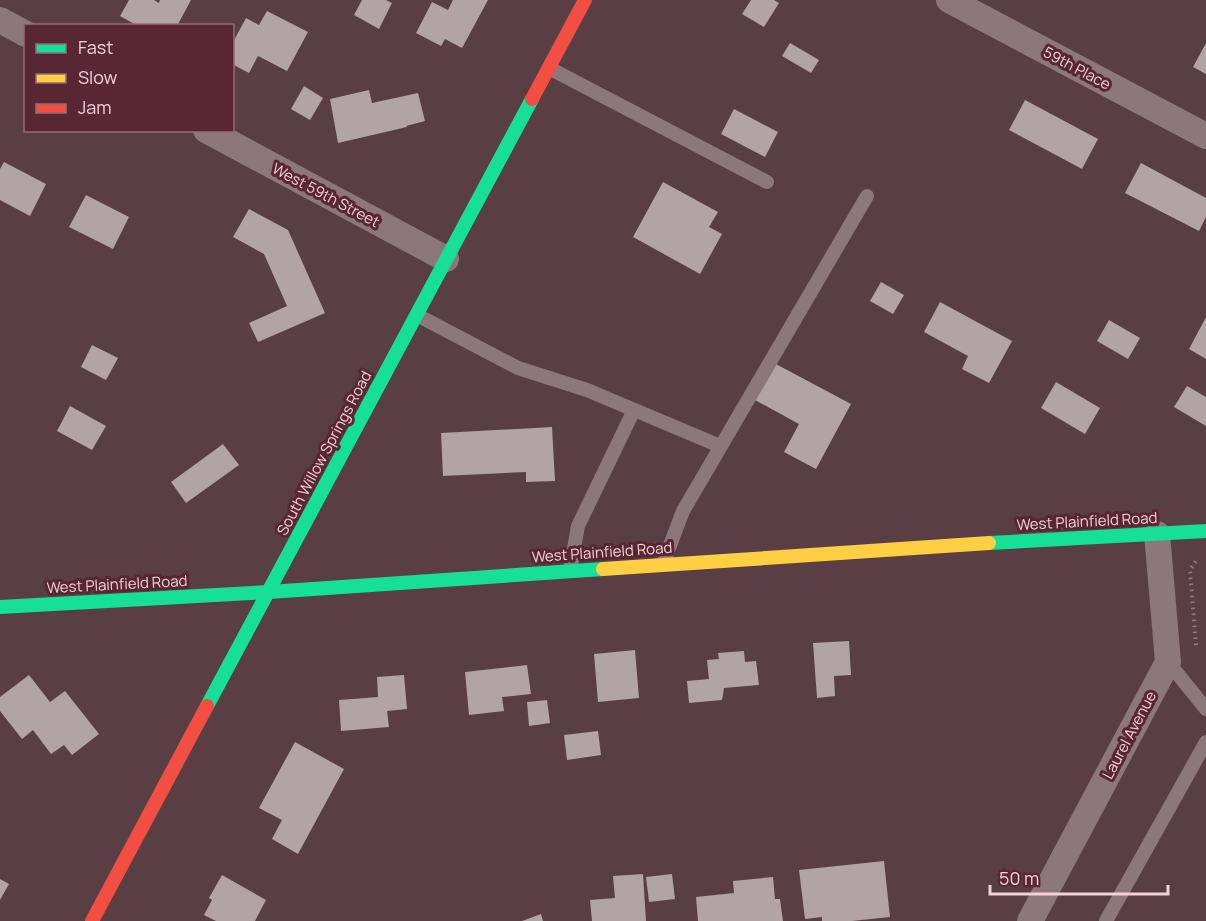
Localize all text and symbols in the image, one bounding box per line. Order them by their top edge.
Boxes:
legend [24,24,234,132]
text: Fast [78,35,113,59]
street label: 59th Place [1040,41,1115,95]
text: Slow [78,65,118,89]
text: Jam [78,95,112,119]
street label: West 59th Street [269,158,383,232]
street label: South Willow Springs Road [272,367,376,539]
street label: West Plainfield Road [1016,507,1158,535]
street label: West Plainfield Road [531,537,673,567]
street label: West Plainfield Road [46,570,188,598]
street label: Laurel Avenue [1097,687,1161,783]
scale bar [990,858,1168,896]
text: 50 m [999,866,1039,890]

